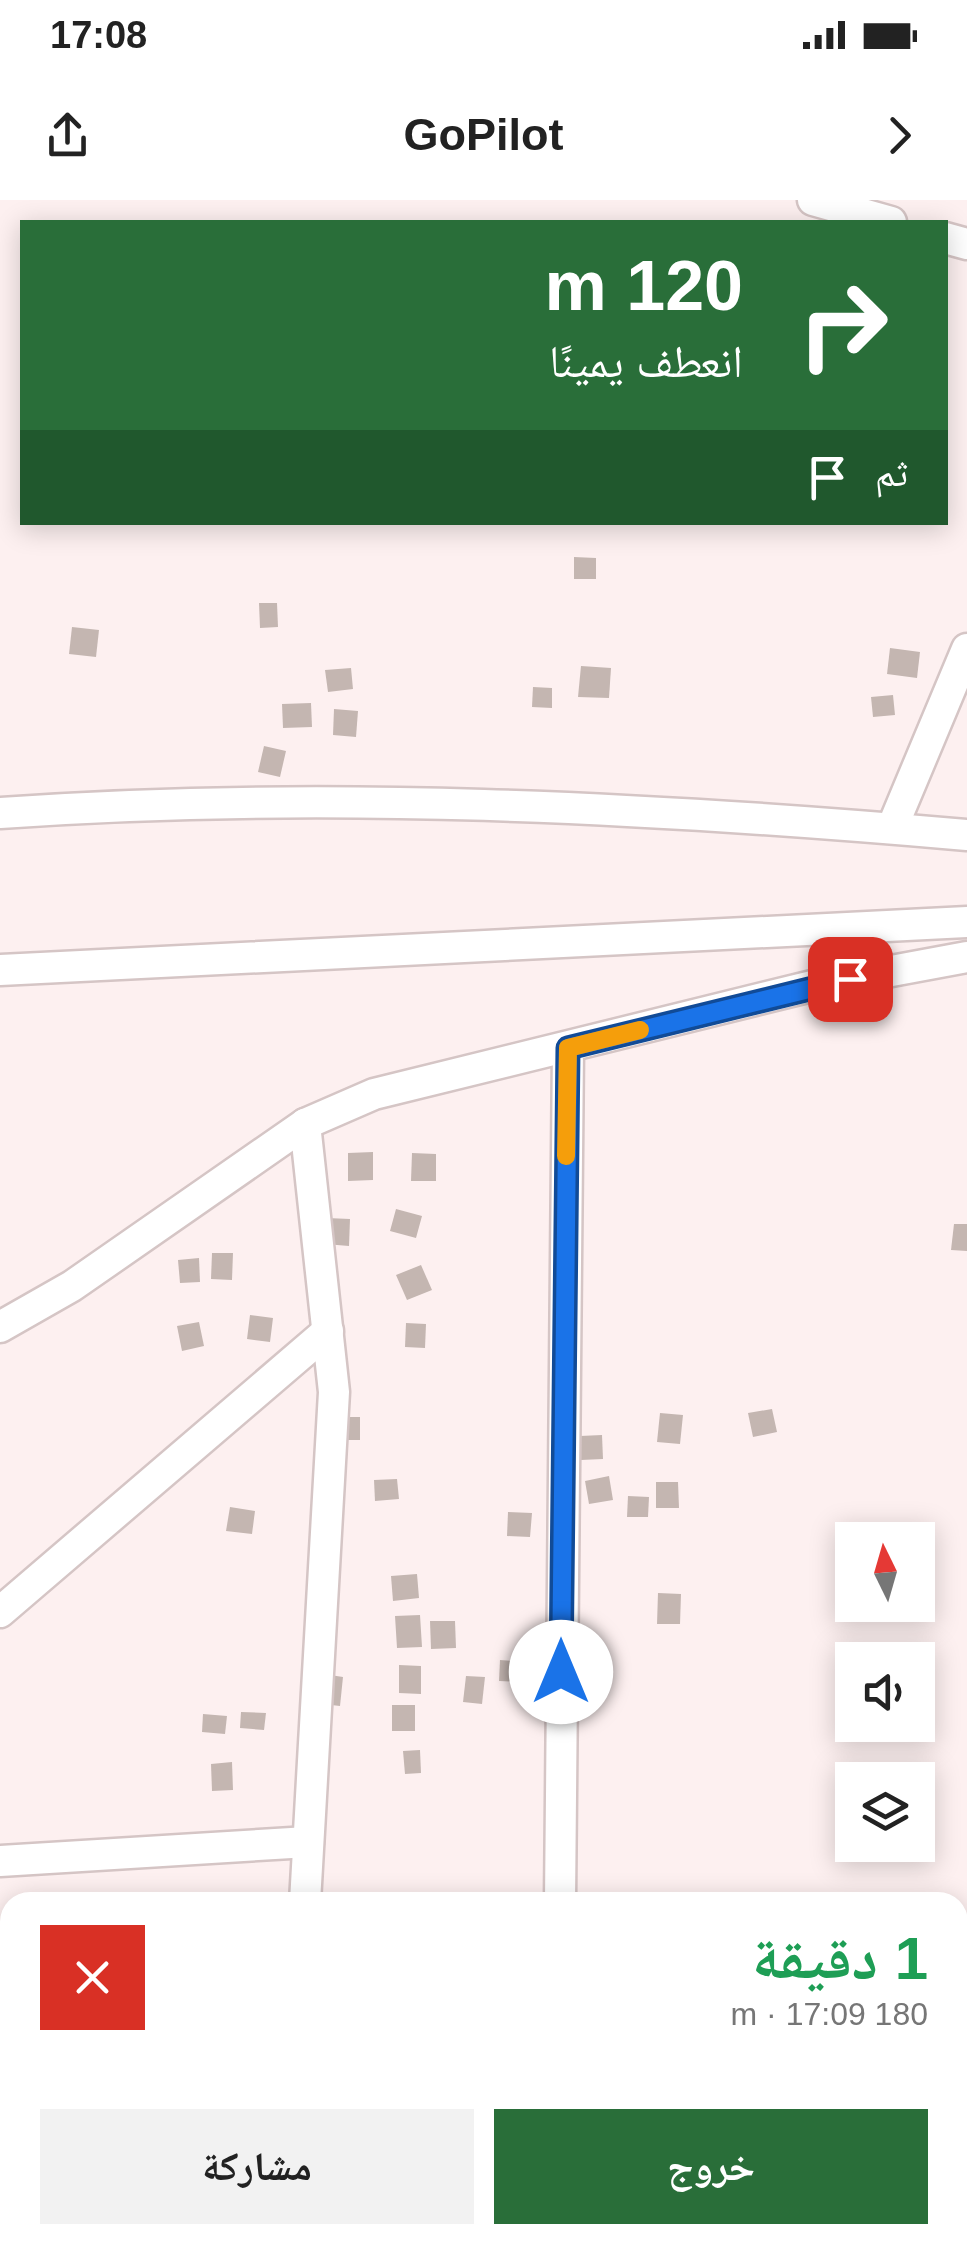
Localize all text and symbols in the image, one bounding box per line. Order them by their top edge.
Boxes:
text: 17:08 [50,14,147,56]
icon: share [40,108,95,163]
icon: forward [872,108,927,163]
text: GoPilot [404,109,564,160]
text: 120 m [545,247,743,325]
icon: right [778,260,908,390]
text: انعطف يمينًا [549,336,743,387]
icon: arrive [800,450,855,505]
text: ثم [875,452,908,494]
pin [808,937,893,1022]
icon: arrive [823,952,878,1007]
north arrow [835,1522,935,1622]
map controls [835,1522,935,1862]
position arrow [509,1620,613,1724]
button: sound [835,1642,935,1742]
button: layers [835,1762,935,1862]
button: close [40,1925,145,2030]
text: 1 دقيقة [752,1925,928,1992]
text: 180 m · 17:09 [731,1996,928,2032]
button: مشاركة [40,2109,474,2224]
button: خروج [494,2109,928,2224]

